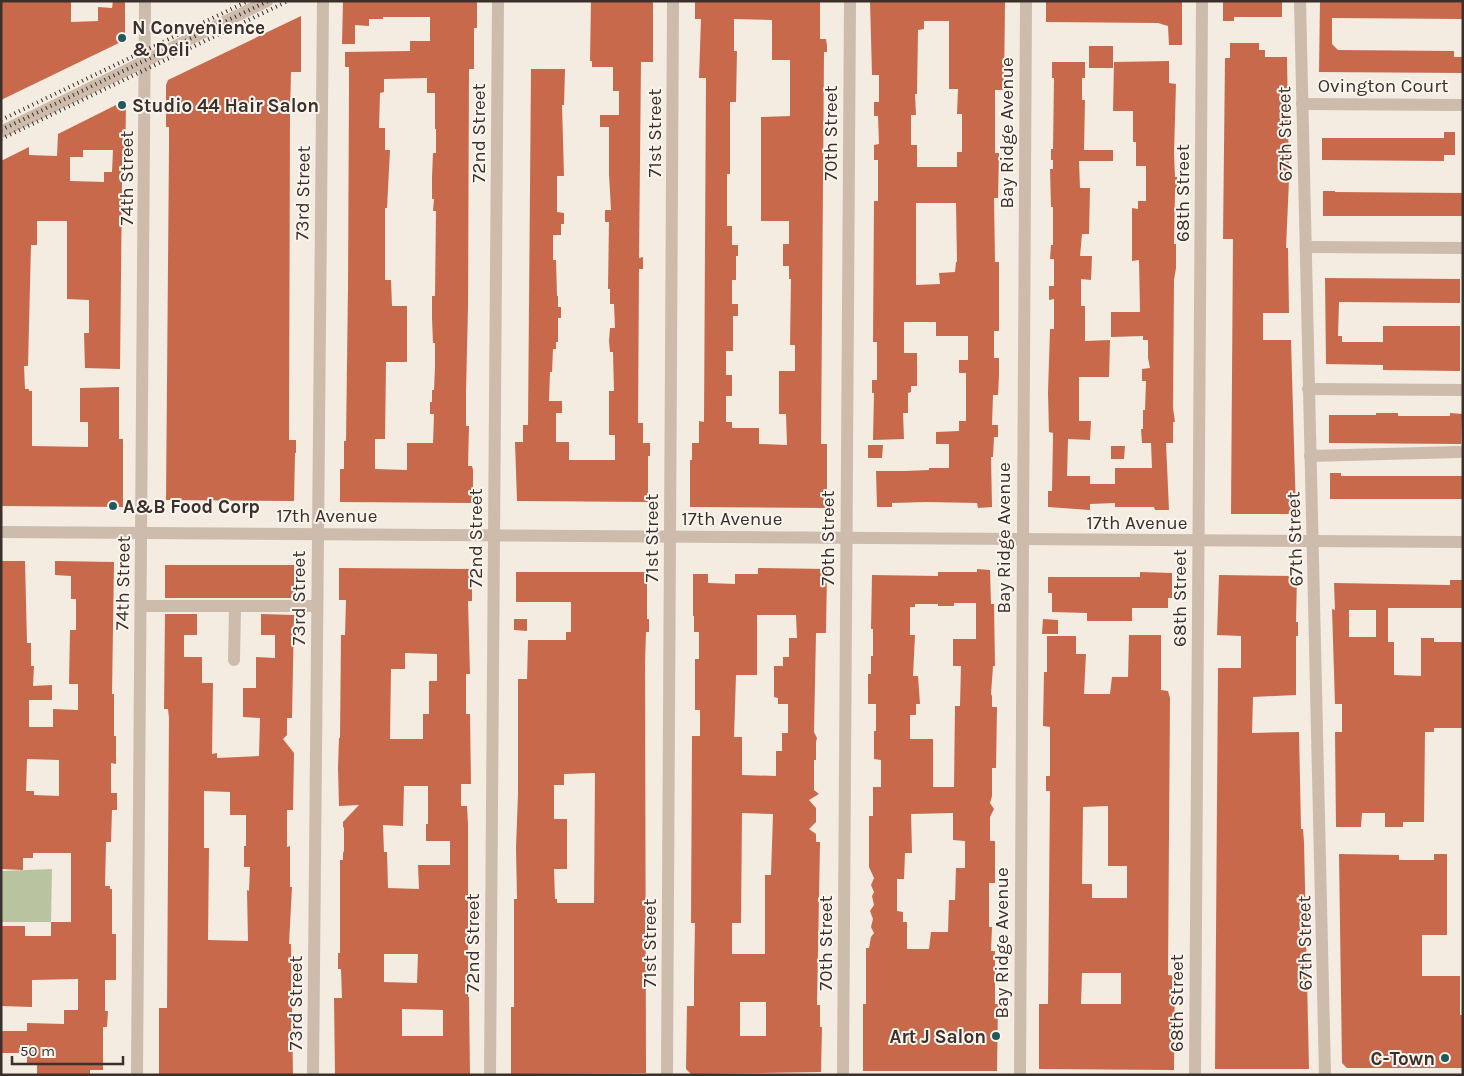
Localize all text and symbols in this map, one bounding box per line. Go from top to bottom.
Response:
place label: N Convenience & Deli [132,17,265,61]
marker: N Convenience & Deli [116,32,128,44]
street label: Bay Ridge Avenue [996,57,1018,209]
street label: Ovington Court [1318,75,1448,97]
street label: 72nd Street [468,83,490,183]
street label: 70th Street [820,85,842,181]
street label: 67th Street [1273,86,1297,182]
street label: 71st Street [644,89,666,178]
place label: Studio 44 Hair Salon [132,95,319,117]
marker: Studio 44 Hair Salon [116,99,128,111]
street label: 74th Street [116,131,138,225]
street label: 68th Street [1172,144,1194,242]
street label: 73rd Street [291,145,315,241]
street label: Bay Ridge Avenue [993,462,1015,614]
street label: 72nd Street [465,488,487,588]
street label: 70th Street [817,490,839,586]
street label: 67th Street [1282,491,1308,587]
street label: 71st Street [641,494,663,583]
place label: A&B Food Corp [123,496,260,518]
marker: A&B Food Corp [107,500,119,512]
street label: 17th Avenue [277,505,377,527]
street label: 17th Avenue [682,508,782,530]
street label: 17th Avenue [1087,512,1187,534]
street label: 74th Street [111,535,135,631]
street label: 68th Street [1169,549,1191,647]
street label: 73rd Street [288,551,310,645]
street label: Bay Ridge Avenue [991,867,1013,1019]
street label: 72nd Street [462,893,484,993]
street label: 70th Street [815,895,837,991]
street label: 67th Street [1293,895,1317,991]
street label: 71st Street [639,899,661,988]
street label: 68th Street [1166,954,1188,1052]
street label: 73rd Street [285,956,307,1050]
place label: Art J Salon [890,1026,986,1048]
marker: Art J Salon [990,1030,1002,1042]
scale bar [12,1034,124,1066]
text: 50 m [20,1042,55,1060]
place label: C-Town [1371,1048,1435,1070]
marker: C-Town [1439,1052,1451,1064]

